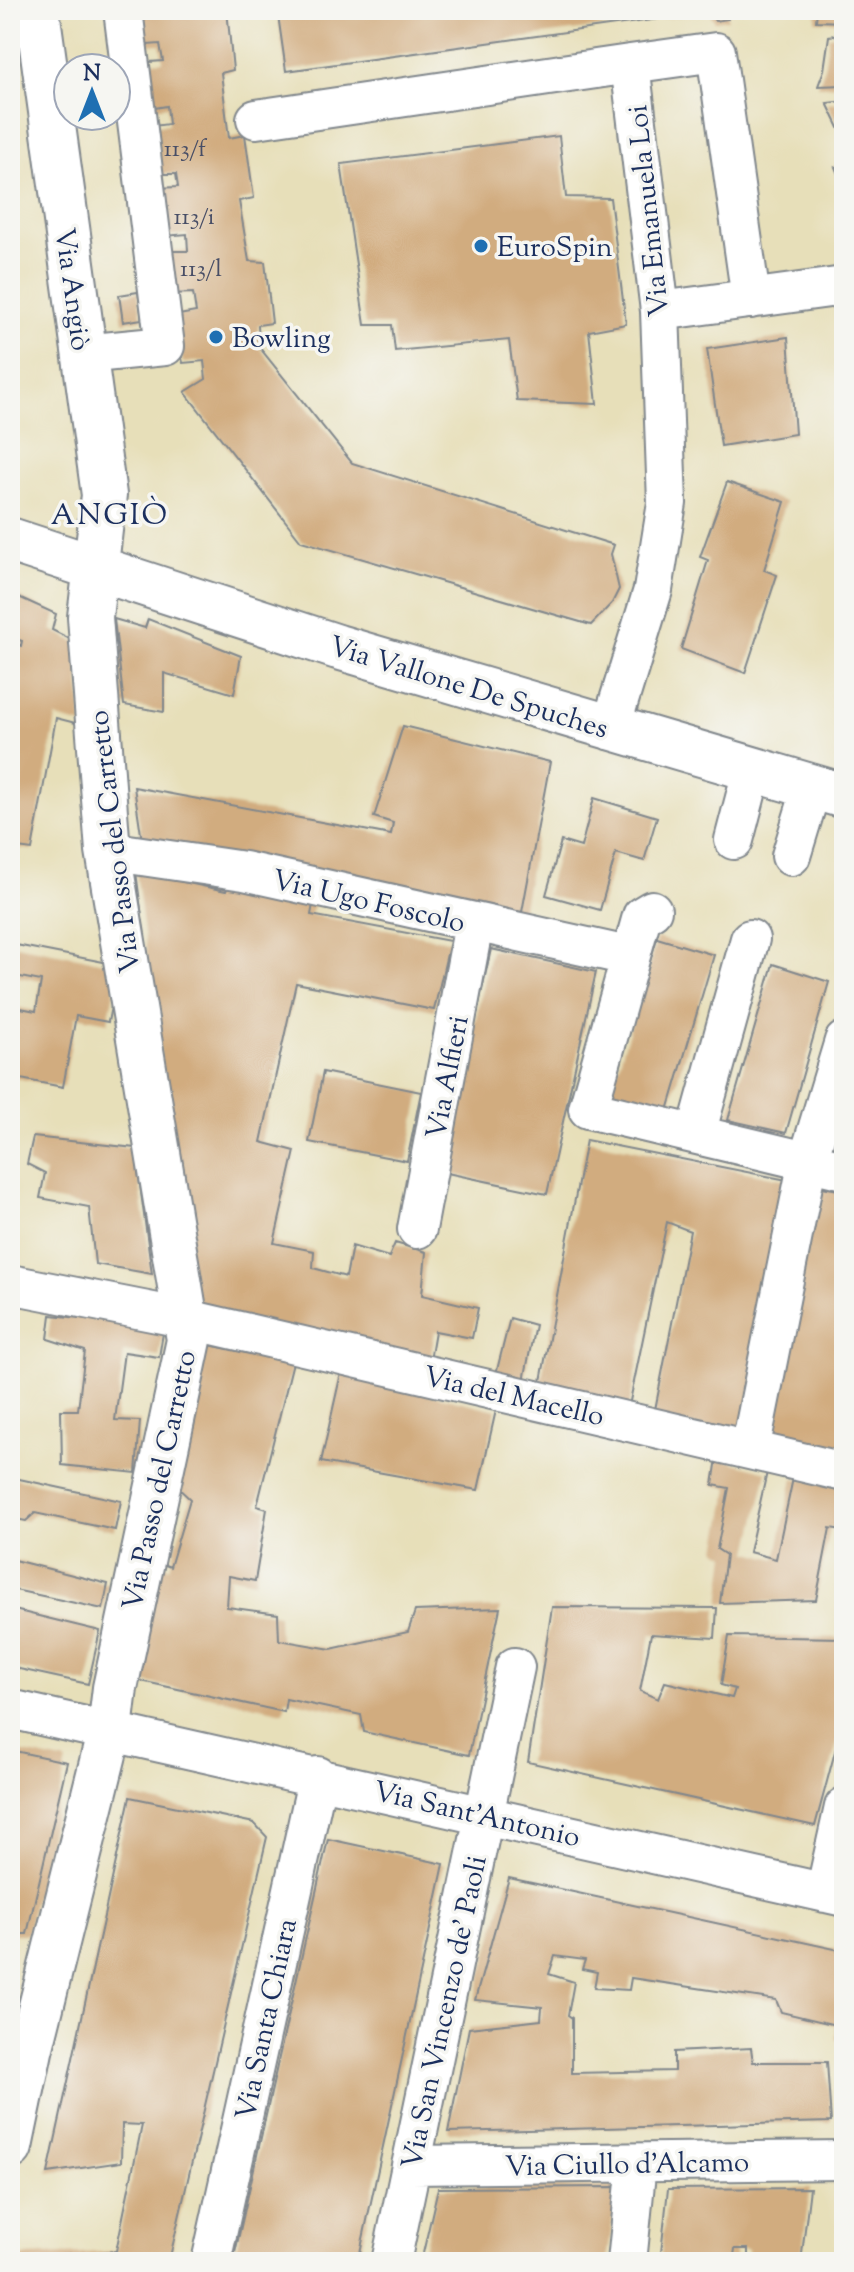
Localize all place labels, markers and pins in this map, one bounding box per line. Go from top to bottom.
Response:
place label: EuroSpin [497,229,613,269]
marker: EuroSpin [472,237,490,255]
place label: Bowling [232,320,331,360]
marker: Bowling [207,328,225,346]

